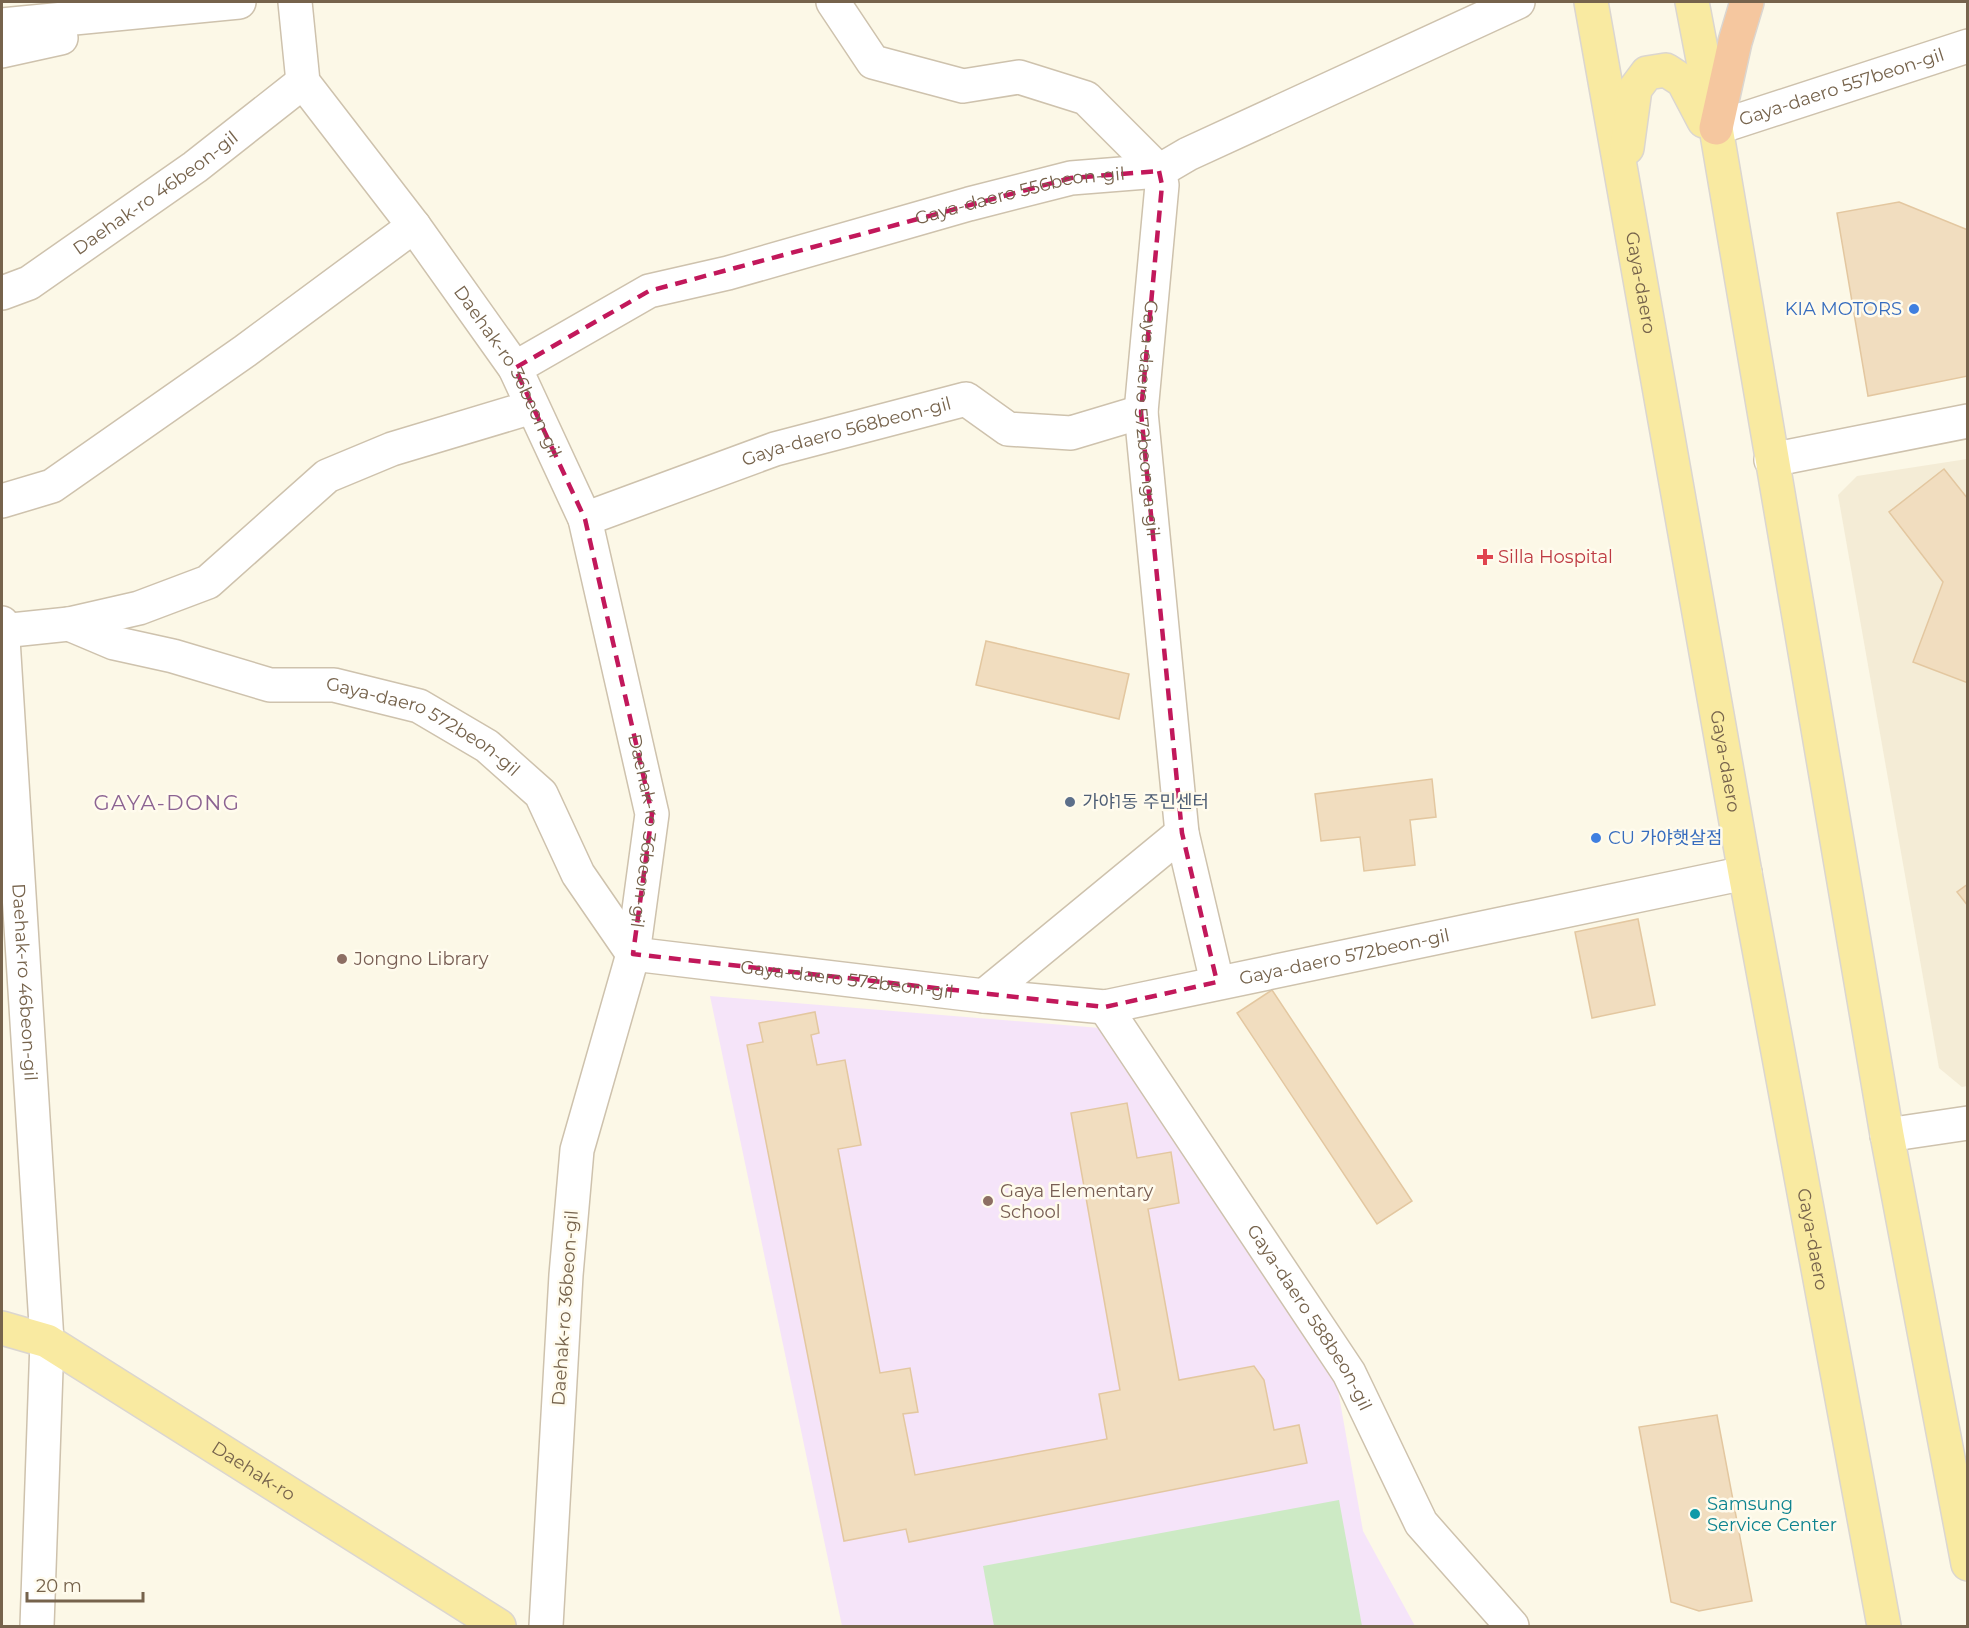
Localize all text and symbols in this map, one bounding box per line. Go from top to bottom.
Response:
street label: Gaya-daero 557beon-gil [1736,44,1947,131]
street label: Daehak-ro 46beon-gil [69,126,242,260]
street label: Gaya-daero 556beon-gil [912,163,1126,230]
street label: Gaya-daero [1621,230,1660,335]
street label: Daehak-ro 36beon-gil [449,281,566,461]
place label: KIA MOTORS [1785,298,1902,320]
street label: Gaya-daero 572beonga-gil [1130,299,1164,537]
marker: KIA MOTORS [1907,302,1921,316]
street label: Gaya-daero 568beon-gil [739,392,954,471]
place label: Silla Hospital [1498,546,1613,568]
marker: Silla Hospital [1476,548,1494,566]
street label: Gaya-daero 572beon-gil [326,674,524,781]
street label: Gaya-daero [1705,708,1745,814]
street label: Daehak-ro 36beon-gil [623,732,663,929]
district label: GAYA-DONG [93,790,241,815]
place label: 가야1동 주민센터 [1082,791,1209,813]
marker: 가야1동 주민센터 [1063,795,1077,809]
place label: CU 가야햇살점 [1608,827,1723,849]
marker: CU 가야햇살점 [1589,831,1603,845]
street label: Daehak-ro 46beon-gil [7,883,42,1082]
street label: Gaya-daero 572beon-gil [1237,924,1452,990]
place label: Jongno Library [353,948,489,970]
marker: Jongno Library [335,952,349,966]
street label: Gaya-daero 572beon-gil [739,956,955,1003]
place label: Gaya Elementary School [1000,1180,1153,1223]
street label: Gaya-daero [1792,1187,1833,1292]
marker: Gaya Elementary School [981,1194,995,1208]
street label: Daehak-ro 36beon-gil [547,1209,583,1407]
street label: Gaya-daero 588beon-gil [1242,1220,1376,1414]
street label: Daehak-ro [208,1437,299,1506]
place label: Samsung Service Center [1707,1493,1837,1536]
marker: Samsung Service Center [1688,1507,1702,1521]
scale bar [27,1565,142,1603]
text: 20 m [36,1575,82,1597]

